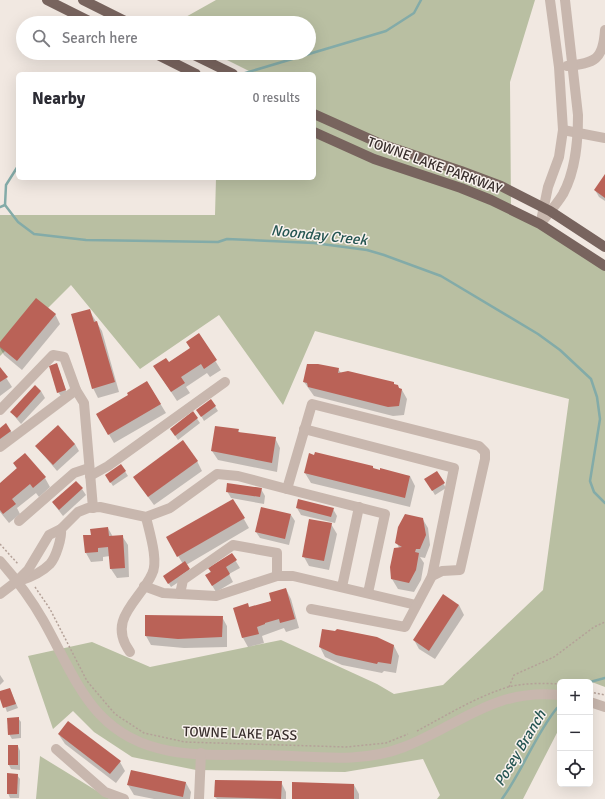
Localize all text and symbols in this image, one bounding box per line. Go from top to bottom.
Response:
search box [16,16,316,60]
icon: search [30,27,52,49]
text: Search here [62,29,138,47]
text: Nearby [32,88,85,109]
text: 0 results [252,90,300,106]
street label: TOWNE LAKE PARKWAY [365,133,504,198]
water label: Noonday Creek [270,221,369,249]
map controls [557,679,593,787]
button: + [557,679,593,715]
water label: Posey Branch [490,706,550,789]
button: − [557,715,593,751]
street label: TOWNE LAKE PASS [183,723,298,744]
button: locate [557,751,593,787]

